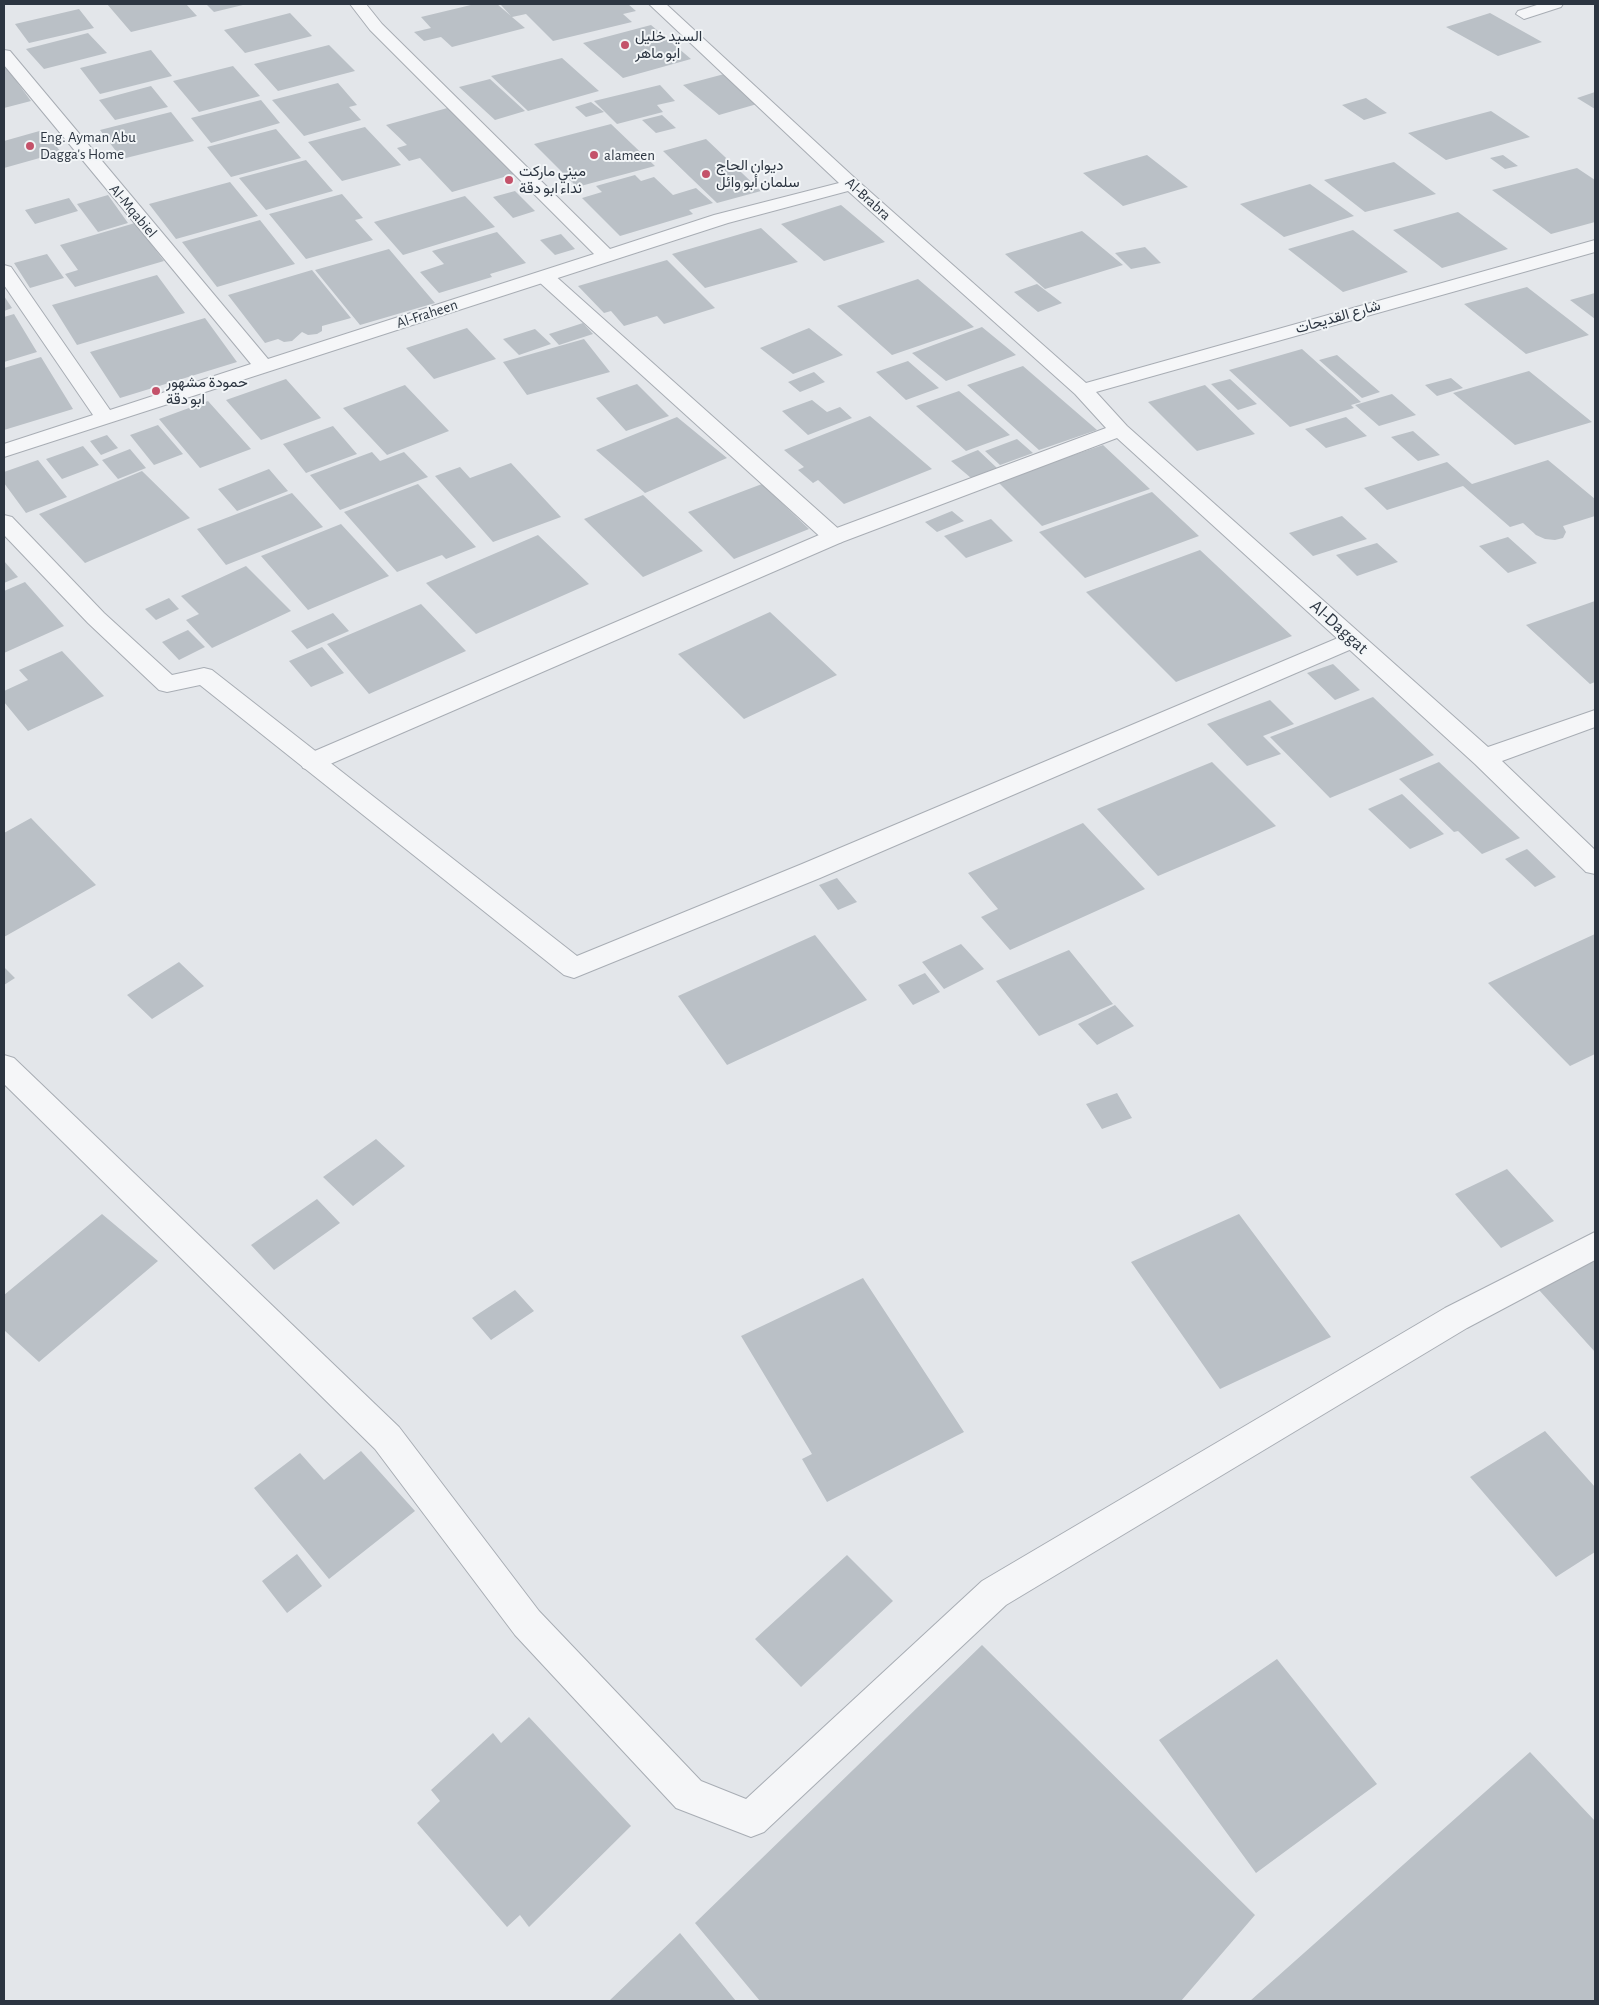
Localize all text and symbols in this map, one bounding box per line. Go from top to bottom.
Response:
place label: السيد خليل ابو ماهر [635,27,702,62]
marker: السيد خليل ابو ماهر [619,39,631,51]
place label: Eng. Ayman Abu Dagga's Home [40,128,136,163]
marker: Eng. Ayman Abu Dagga's Home [24,140,36,152]
place label: alameen [604,146,655,164]
marker: alameen [588,149,600,161]
place label: ديوان الحاج سلمان أبو وائل [716,156,800,191]
place label: ميني ماركت نداء ابو دقة [519,162,586,197]
marker: ديوان الحاج سلمان أبو وائل [700,168,712,180]
marker: ميني ماركت نداء ابو دقة [503,174,515,186]
street label: Al-Brabra [841,174,895,224]
street label: Al-Mqabiel [105,180,161,242]
street label: Al-Fraheen [394,296,460,332]
street label: شارع القديحات [1293,296,1383,338]
place label: حمودة مشهور ابو دقة [166,373,248,408]
marker: حمودة مشهور ابو دقة [150,385,162,397]
street label: Al-Daggat [1305,595,1373,659]

